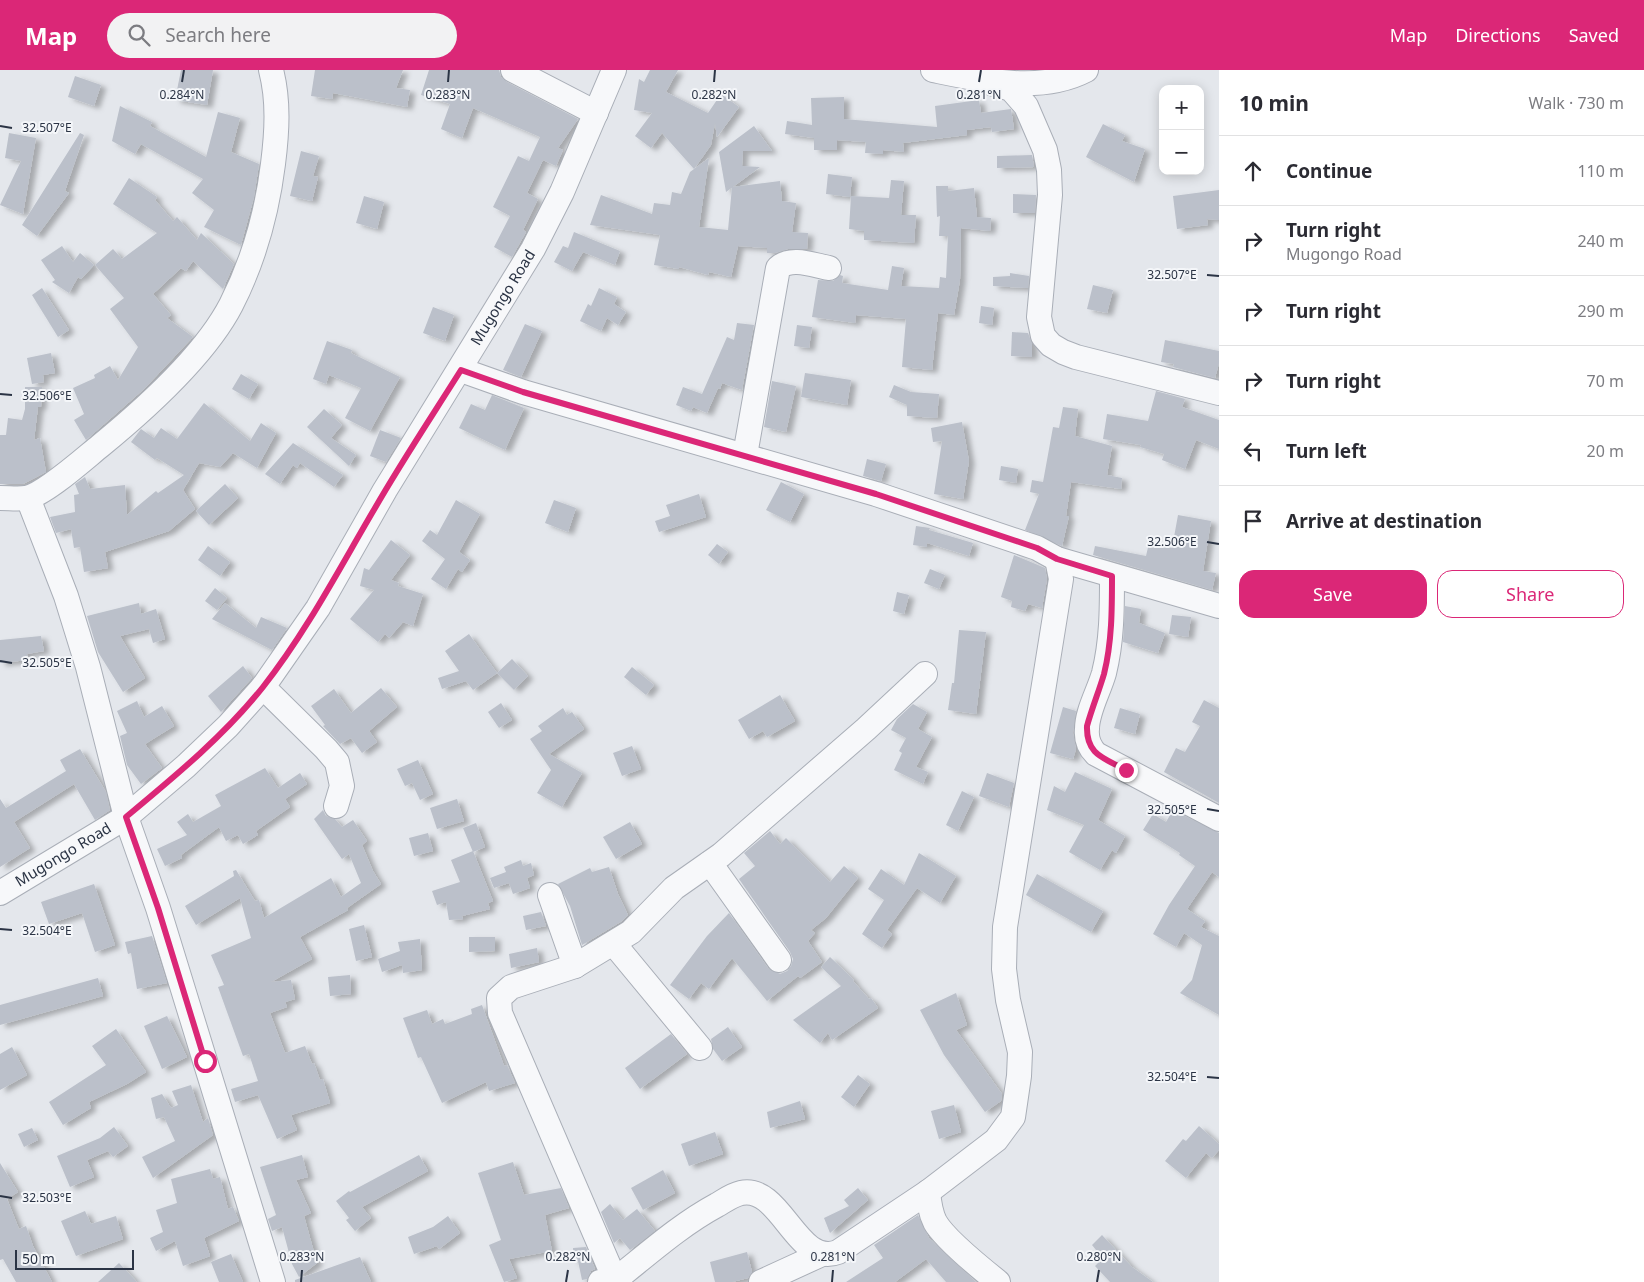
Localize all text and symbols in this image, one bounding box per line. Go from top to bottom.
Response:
search box [107,13,457,58]
text: Map [25,19,77,52]
icon: search [125,21,153,49]
text: Search here [165,22,271,48]
text: Map [1390,23,1427,47]
text: Directions [1455,23,1541,47]
text: Saved [1569,23,1619,47]
map controls [1159,85,1204,175]
button: + [1159,85,1204,130]
text: 0.284°N [160,86,204,103]
text: 0.283°N [426,86,470,103]
text: 0.282°N [692,86,736,103]
text: 0.281°N [957,86,1001,103]
text: 10 min [1239,89,1309,117]
text: Walk · 730 m [1529,92,1624,114]
text: 32.507°E [22,119,72,136]
button: − [1159,130,1204,175]
icon: ahead [1239,157,1267,185]
text: Continue [1286,158,1372,184]
text: 110 m [1577,160,1624,182]
text: Turn right [1286,217,1381,243]
icon: right [1239,227,1267,255]
text: 240 m [1577,230,1624,252]
text: Mugongo Road [1286,243,1402,265]
street label: Mugongo Road [465,246,539,349]
text: 32.507°E [1147,266,1197,283]
icon: right [1239,297,1267,325]
text: Turn right [1286,298,1381,324]
text: 290 m [1577,300,1624,322]
icon: right [1239,367,1267,395]
text: Turn right [1286,368,1381,394]
text: 70 m [1587,370,1624,392]
text: 32.506°E [22,387,72,404]
icon: left [1239,437,1267,465]
text: Turn left [1286,438,1367,464]
text: 20 m [1587,440,1624,462]
icon: arrive [1239,507,1267,535]
text: Arrive at destination [1286,508,1482,534]
text: 32.506°E [1147,533,1197,550]
button: Save [1239,570,1427,618]
button: Share [1437,570,1624,618]
text: 32.505°E [22,654,72,671]
route end [1115,759,1138,782]
text: 32.505°E [1147,801,1197,818]
street label: Mugongo Road [11,817,115,891]
text: 32.504°E [22,922,72,939]
route start [194,1050,217,1073]
text: 32.504°E [1147,1068,1197,1085]
text: 32.503°E [22,1189,72,1206]
scale bar [15,1247,134,1270]
text: 0.283°N [280,1248,324,1265]
text: 0.282°N [546,1248,590,1265]
text: 0.281°N [811,1248,855,1265]
text: 0.280°N [1077,1248,1121,1265]
text: 50 m [22,1249,55,1268]

